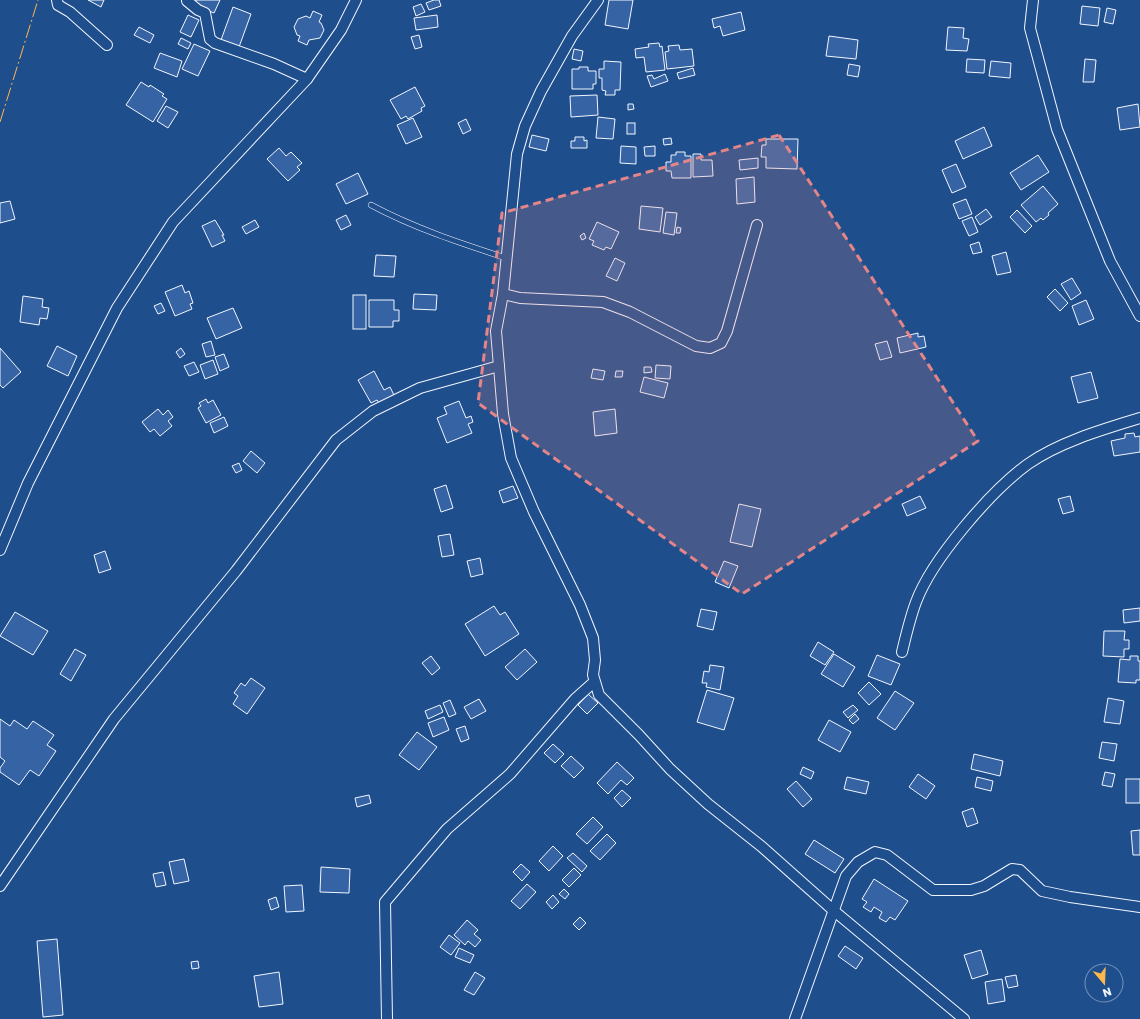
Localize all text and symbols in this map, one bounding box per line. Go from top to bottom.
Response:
north arrow [1084,963,1124,1003]
text: N [1101,984,1114,1001]

